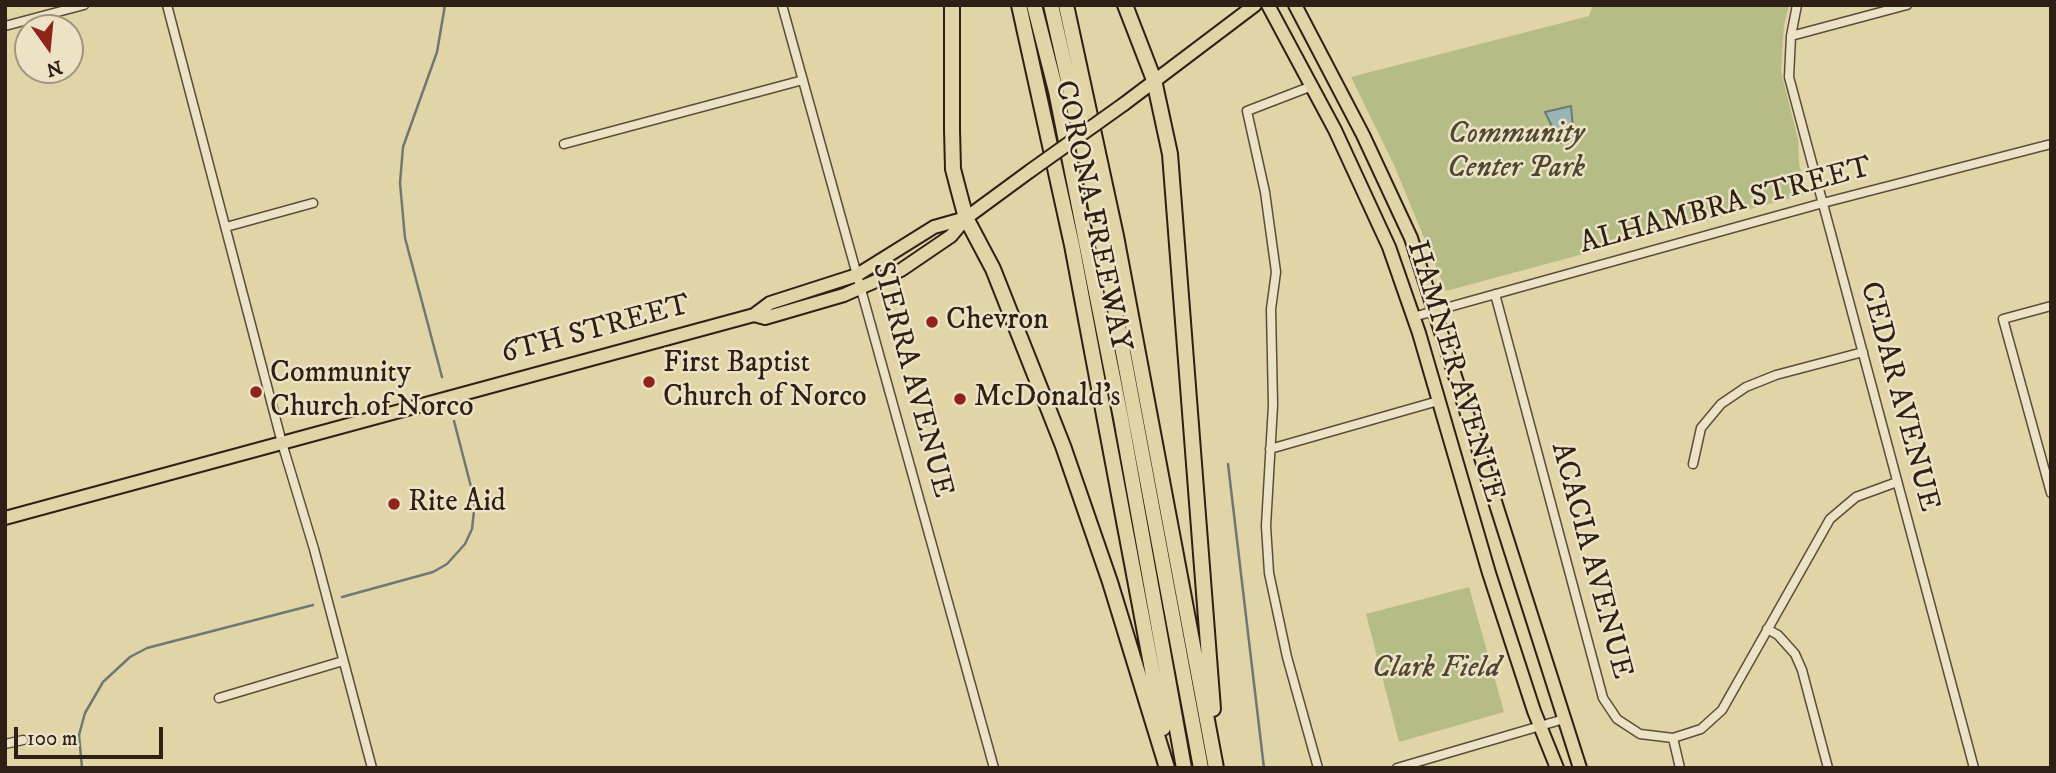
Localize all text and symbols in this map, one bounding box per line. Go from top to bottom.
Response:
north arrow [14,14,84,84]
text: N [44,55,65,81]
street label: CORONA FREEWAY [1045,77,1137,355]
park label: Community Center Park [1447,118,1585,188]
street label: ALHAMBRA STREET [1576,151,1876,263]
street label: HAMNER AVENUE [1397,237,1511,507]
street label: SIERRA AVENUE [862,258,960,502]
street label: CEDAR AVENUE [1850,278,1946,516]
street label: 6TH STREET [498,289,694,373]
place label: Chevron [946,304,1049,340]
marker: Chevron [924,314,940,330]
place label: First Baptist Church of Norco [663,347,867,418]
place label: Community Church of Norco [270,357,474,428]
marker: First Baptist Church of Norco [641,374,657,390]
place label: McDonald's [974,381,1121,417]
marker: Community Church of Norco [248,384,264,400]
marker: McDonald's [952,391,968,407]
street label: ACACIA AVENUE [1541,439,1639,683]
place label: Rite Aid [408,486,506,522]
marker: Rite Aid [386,496,402,512]
park label: Clark Field [1372,652,1500,688]
scale bar [18,714,166,758]
text: 100 m [27,726,78,752]

